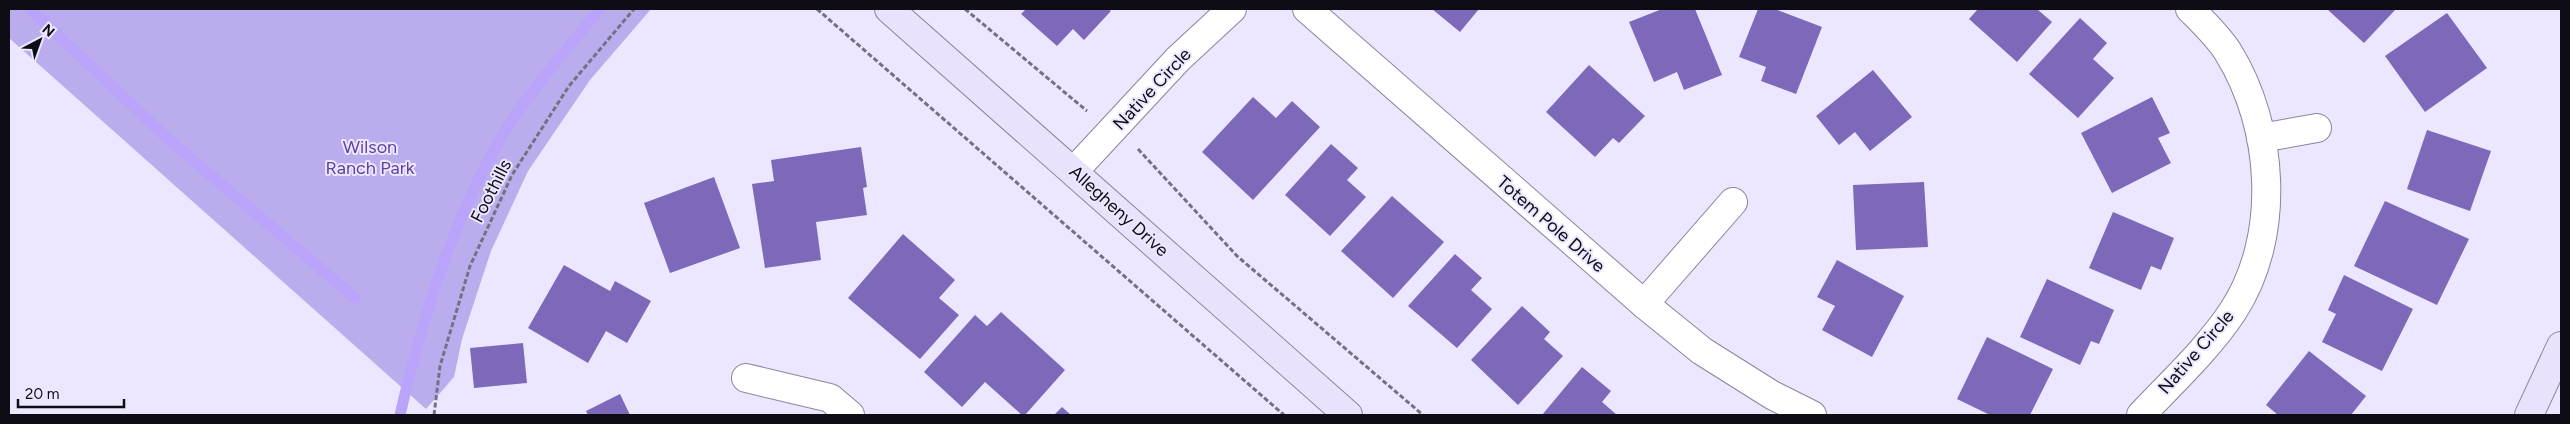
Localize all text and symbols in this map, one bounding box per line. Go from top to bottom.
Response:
north arrow [15,15,65,65]
text: N [39,21,58,41]
street label: Native Circle [1108,43,1196,135]
park label: Wilson Ranch Park [326,136,415,179]
street label: Foothills [466,156,516,226]
street label: Allegheny Drive [1065,161,1173,261]
street label: Totem Pole Drive [1492,171,1610,277]
street label: Native Circle [2153,305,2239,399]
scale bar [18,376,124,408]
text: 20 m [25,385,59,403]

